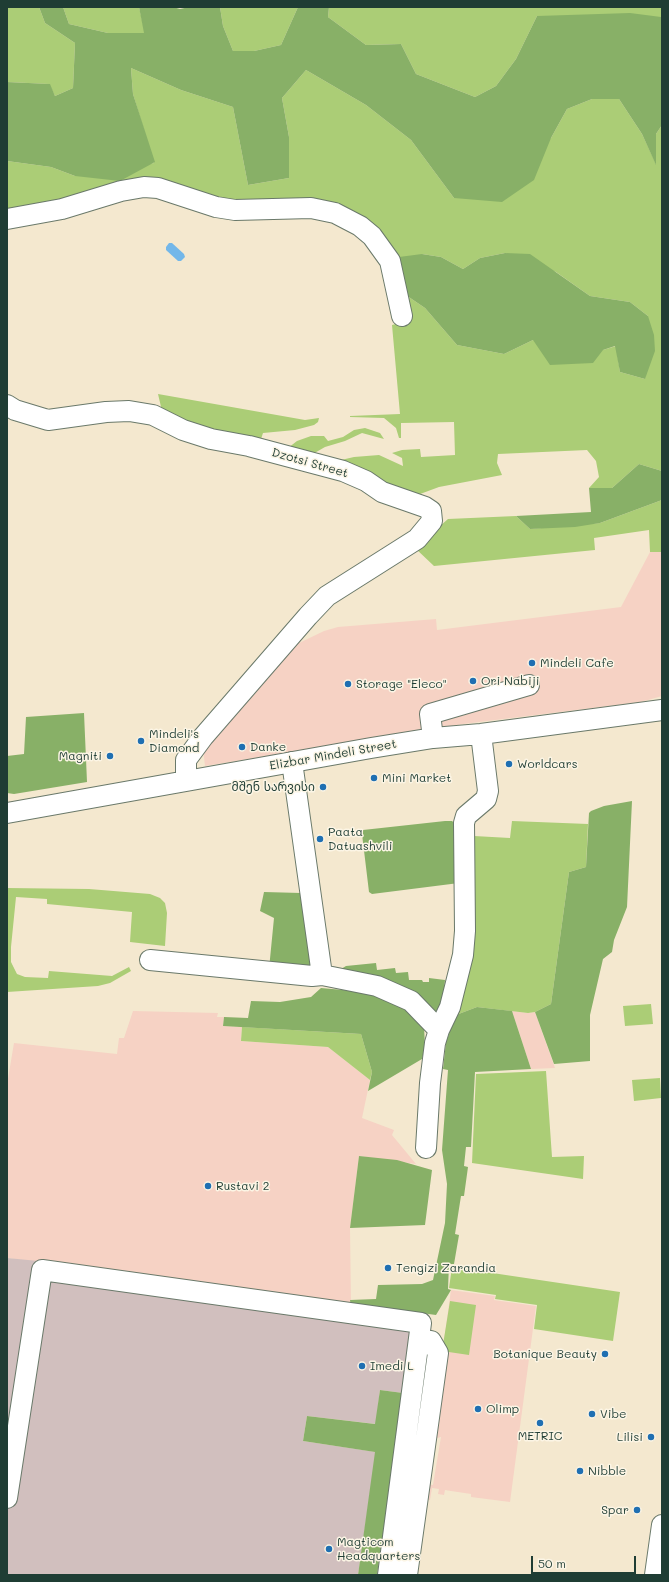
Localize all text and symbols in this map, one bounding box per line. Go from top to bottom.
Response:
street label: Dzotsi Street [270,445,350,481]
place label: Mindeli Cafe [540,656,614,670]
marker: Mindeli Cafe [527,658,537,668]
place label: Ori Nabiji [481,674,539,688]
marker: Ori Nabiji [468,676,478,686]
place label: Storage "Eleco" [356,677,447,691]
marker: Storage "Eleco" [343,679,353,689]
place label: Mindeli's Diamond [149,727,199,755]
marker: Mindeli's Diamond [136,736,146,746]
street label: Elizbar Mindeli Street [268,737,398,773]
place label: Danke [250,740,286,754]
marker: Danke [237,742,247,752]
place label: Magniti [59,749,102,763]
marker: Magniti [105,751,115,761]
place label: Worldcars [517,757,578,771]
marker: Worldcars [504,759,514,769]
place label: Mini Market [382,771,452,785]
marker: Mini Market [369,773,379,783]
place label: მშენ სარვისი [231,780,315,794]
marker: მშენ სარვისი [318,782,328,792]
place label: Paata Datuashvili [328,825,392,853]
marker: Paata Datuashvili [315,834,325,844]
place label: Rustavi 2 [216,1179,269,1193]
marker: Rustavi 2 [203,1181,213,1191]
place label: Tengizi Zarandia [396,1261,496,1275]
marker: Tengizi Zarandia [383,1263,393,1273]
place label: Botanique Beauty [493,1347,597,1361]
marker: Botanique Beauty [600,1349,610,1359]
place label: Imedi L [370,1359,414,1373]
marker: Imedi L [357,1361,367,1371]
place label: Olimp [486,1402,519,1416]
marker: Olimp [473,1404,483,1414]
place label: Vibe [600,1407,626,1421]
marker: Vibe [587,1409,597,1419]
marker: METRIC [535,1418,545,1428]
place label: METRIC [518,1429,562,1443]
place label: Lilisi [617,1430,643,1444]
marker: Lilisi [646,1432,656,1442]
place label: Nibble [588,1464,626,1478]
marker: Nibble [575,1466,585,1476]
place label: Spar [601,1503,629,1517]
marker: Spar [632,1505,642,1515]
place label: Magticom Headquarters [337,1535,420,1563]
marker: Magticom Headquarters [324,1544,334,1554]
scale bar [533,1548,638,1574]
text: 50 m [538,1555,566,1571]

